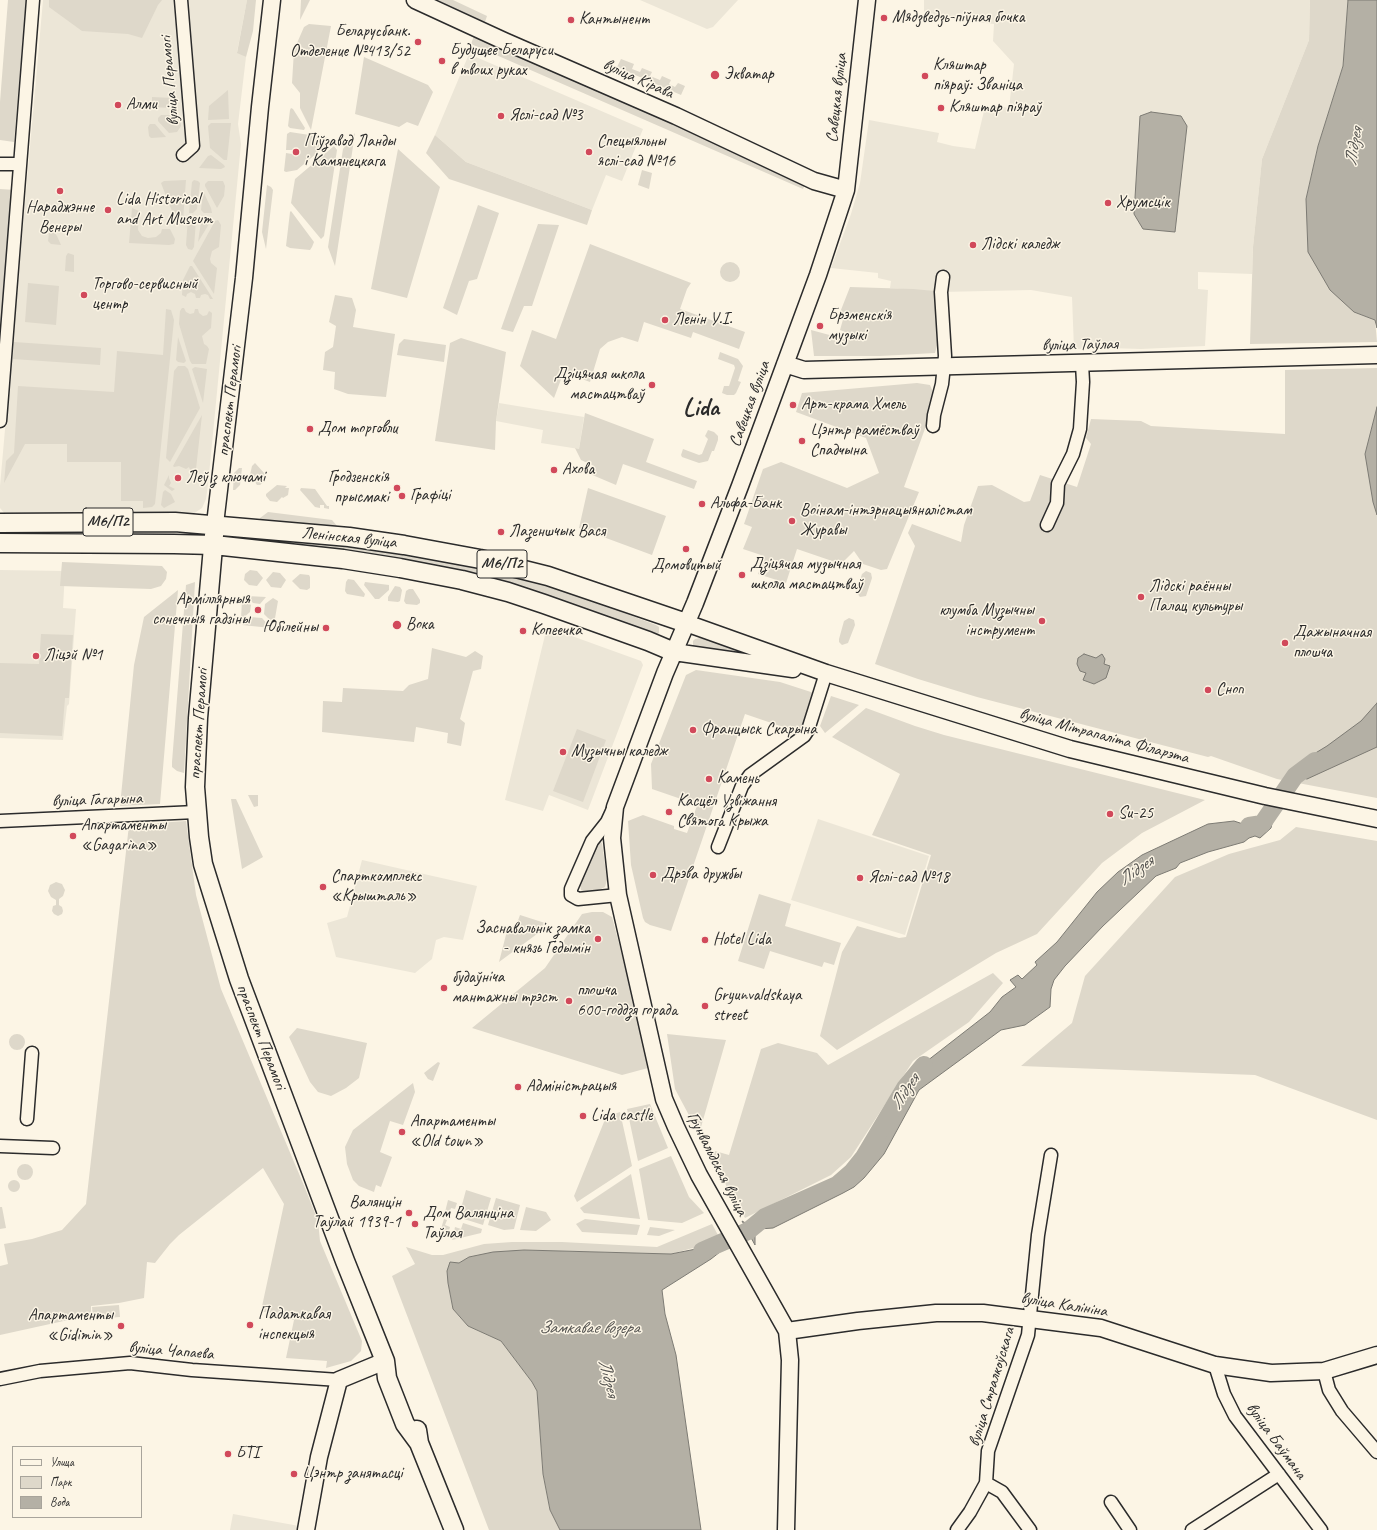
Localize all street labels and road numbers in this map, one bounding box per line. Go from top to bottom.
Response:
street label: вуліца Перамогі [156,35,184,127]
street label: Савецкая вуліца [822,52,852,144]
street label: вуліца Кірава [600,54,676,104]
street label: вуліца Таўлая [1042,334,1118,356]
street label: праспект Перамогі [213,344,247,458]
street label: Савецкая вуліца [725,358,775,450]
road number: М6/П2 [83,508,133,536]
street label: Ленінская вуліца [301,523,397,553]
road number: М6/П2 [477,550,527,578]
street label: праспект Перамогі [185,668,213,780]
street label: вуліца Мітрапаліта Філарэта [1017,704,1191,768]
street label: вуліца Гагарына [51,788,143,812]
street label: праспект Перамогі [232,981,290,1093]
street label: Грунвальдская вуліца [682,1109,752,1219]
street label: вуліца Калініна [1019,1288,1109,1322]
street label: вуліца Стралкоўскага [964,1325,1020,1449]
street label: вуліца Чапаева [128,1337,214,1365]
street label: вуліца Баўмана [1241,1399,1311,1483]

